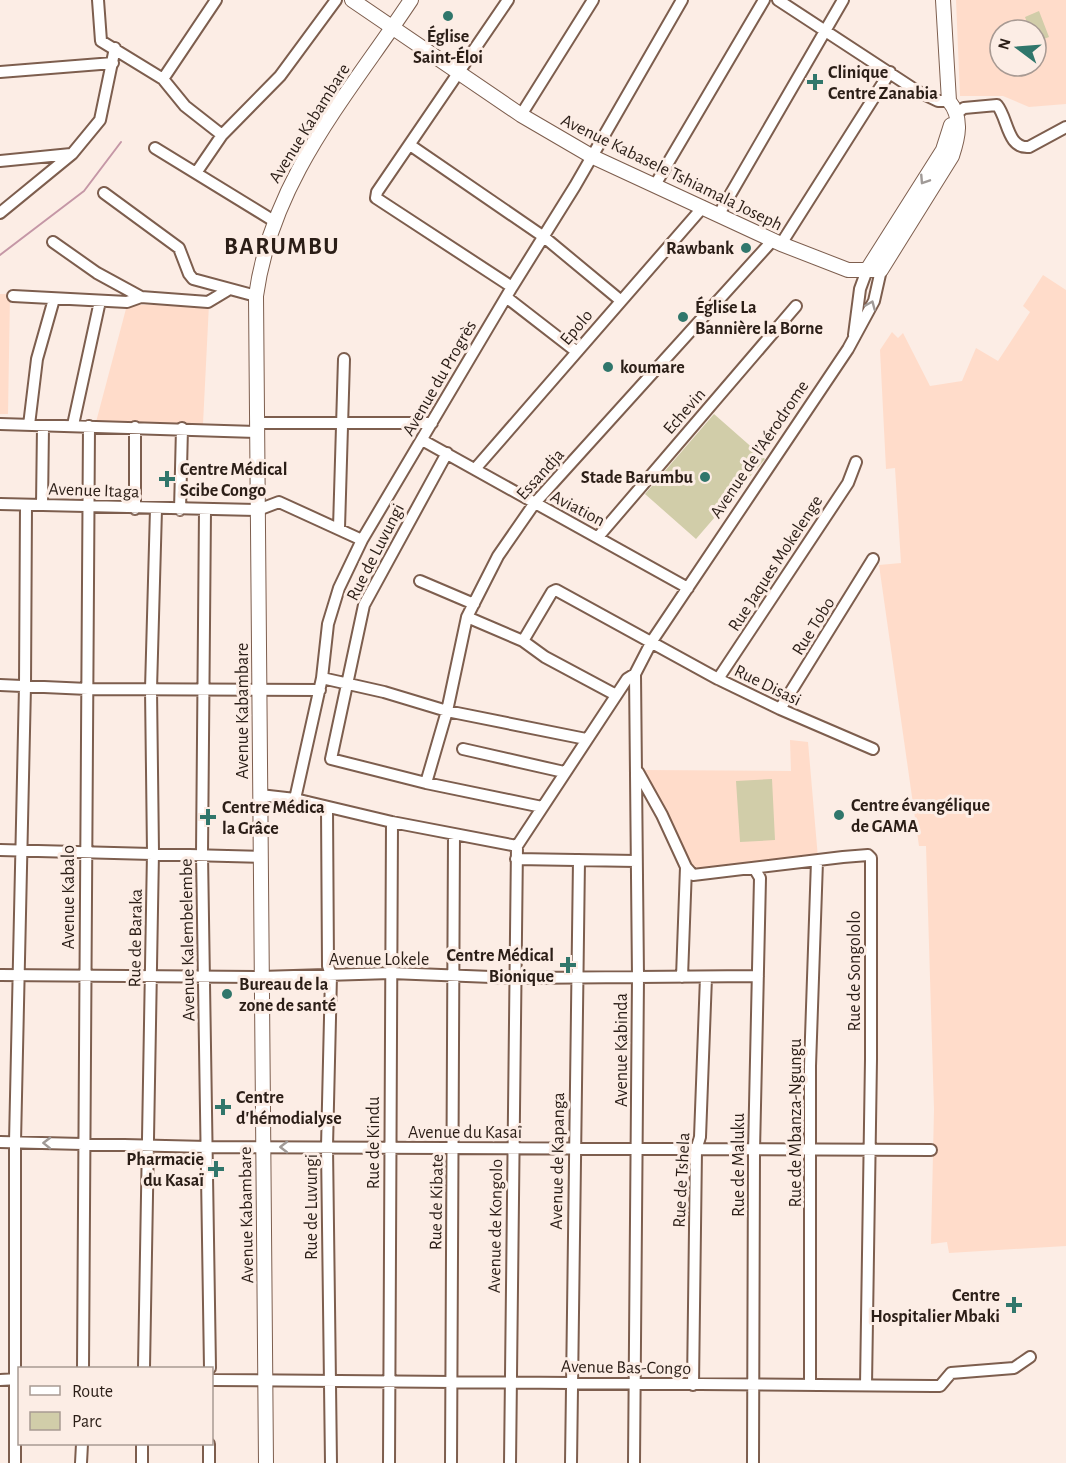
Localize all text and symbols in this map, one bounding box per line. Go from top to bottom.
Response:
marker: Église Saint-Éloi [441,9,455,23]
north arrow [988,18,1048,78]
place label: Église Saint-Éloi [413,25,483,67]
text: N [995,37,1014,52]
street label: Avenue Kabambare [266,61,354,186]
place label: Clinique Centre Zanabia [828,64,938,103]
marker: Clinique Centre Zanabia [806,73,824,91]
street label: Avenue Kabasele Tshiamala Joseph [558,111,785,234]
one-way arrow [919,174,931,184]
district label: BARUMBU [224,235,340,259]
place label: Rawbank [666,240,734,258]
marker: Rawbank [739,241,753,255]
place label: Église La Bannière la Borne [695,296,823,338]
one-way arrow [864,301,876,312]
street label: Epolo [557,306,597,349]
marker: Église La Bannière la Borne [676,310,690,324]
street label: Avenue du Progrès [400,318,480,439]
place label: koumare [620,359,685,377]
marker: koumare [601,360,615,374]
street label: Avenue de l’Aérodrome [707,377,813,522]
street label: Echevin [660,385,709,438]
street label: Essandja [513,446,568,504]
place label: Centre Médical Scibe Congo [180,461,287,500]
place label: Stade Barumbu [581,469,694,487]
marker: Centre Médical Scibe Congo [158,470,176,488]
marker: Stade Barumbu [698,470,712,484]
street label: Avenue Itaga [48,480,140,502]
street label: Aviation [547,488,608,530]
street label: Rue Jaques Mokelenge [725,492,826,635]
street label: Rue de Luvungi [344,501,408,604]
street label: Rue Tobo [789,594,839,659]
street label: Avenue Kabambare [234,643,252,779]
street label: Rue Disasi [731,662,804,710]
place label: Centre évangélique de GAMA [851,797,990,836]
place label: Centre Médica la Grâce [222,799,325,838]
marker: Centre Médica la Grâce [199,808,217,826]
marker: Centre évangélique de GAMA [832,808,846,822]
street label: Avenue Kabalo [60,845,78,949]
street label: Avenue Kalembelembe [178,858,198,1022]
street label: Rue de Baraka [126,889,146,987]
street label: Rue de Songololo [846,910,864,1031]
place label: Centre Médical Bionique [447,947,554,986]
street label: Avenue Lokele [329,951,429,969]
marker: Centre Médical Bionique [559,956,577,974]
place label: Bureau de la zone de santé [239,976,336,1015]
marker: Bureau de la zone de santé [220,987,234,1001]
street label: Avenue Kabinda [613,993,631,1107]
street label: Rue de Mbanza-Ngungu [787,1038,805,1208]
place label: Centre d'hémodialyse [236,1089,342,1128]
street label: Avenue de Kapanga [548,1092,568,1230]
street label: Rue de Kindu [365,1097,383,1189]
marker: Centre d'hémodialyse [214,1098,232,1116]
street label: Rue de Maluku [730,1113,748,1217]
street label: Avenue du Kasaï [408,1124,522,1142]
street label: Rue de Tshela [671,1132,693,1228]
one-way arrow [42,1136,51,1149]
one-way arrow [279,1141,288,1153]
street label: Avenue Kabambare [237,1146,257,1283]
place label: Pharmacie du Kasaï [126,1151,204,1190]
street label: Rue de Luvungi [303,1154,321,1260]
street label: Rue de Kibate [427,1154,447,1250]
street label: Avenue de Kongolo [486,1159,506,1293]
marker: Pharmacie du Kasaï [209,1162,223,1176]
place label: Centre Hospitalier Mbaki [870,1287,1000,1326]
marker: Centre Hospitalier Mbaki [1005,1296,1023,1314]
street label: Avenue Bas-Congo [561,1358,691,1378]
legend [18,1367,213,1445]
text: Route [72,1383,113,1401]
text: Parc [72,1413,102,1431]

